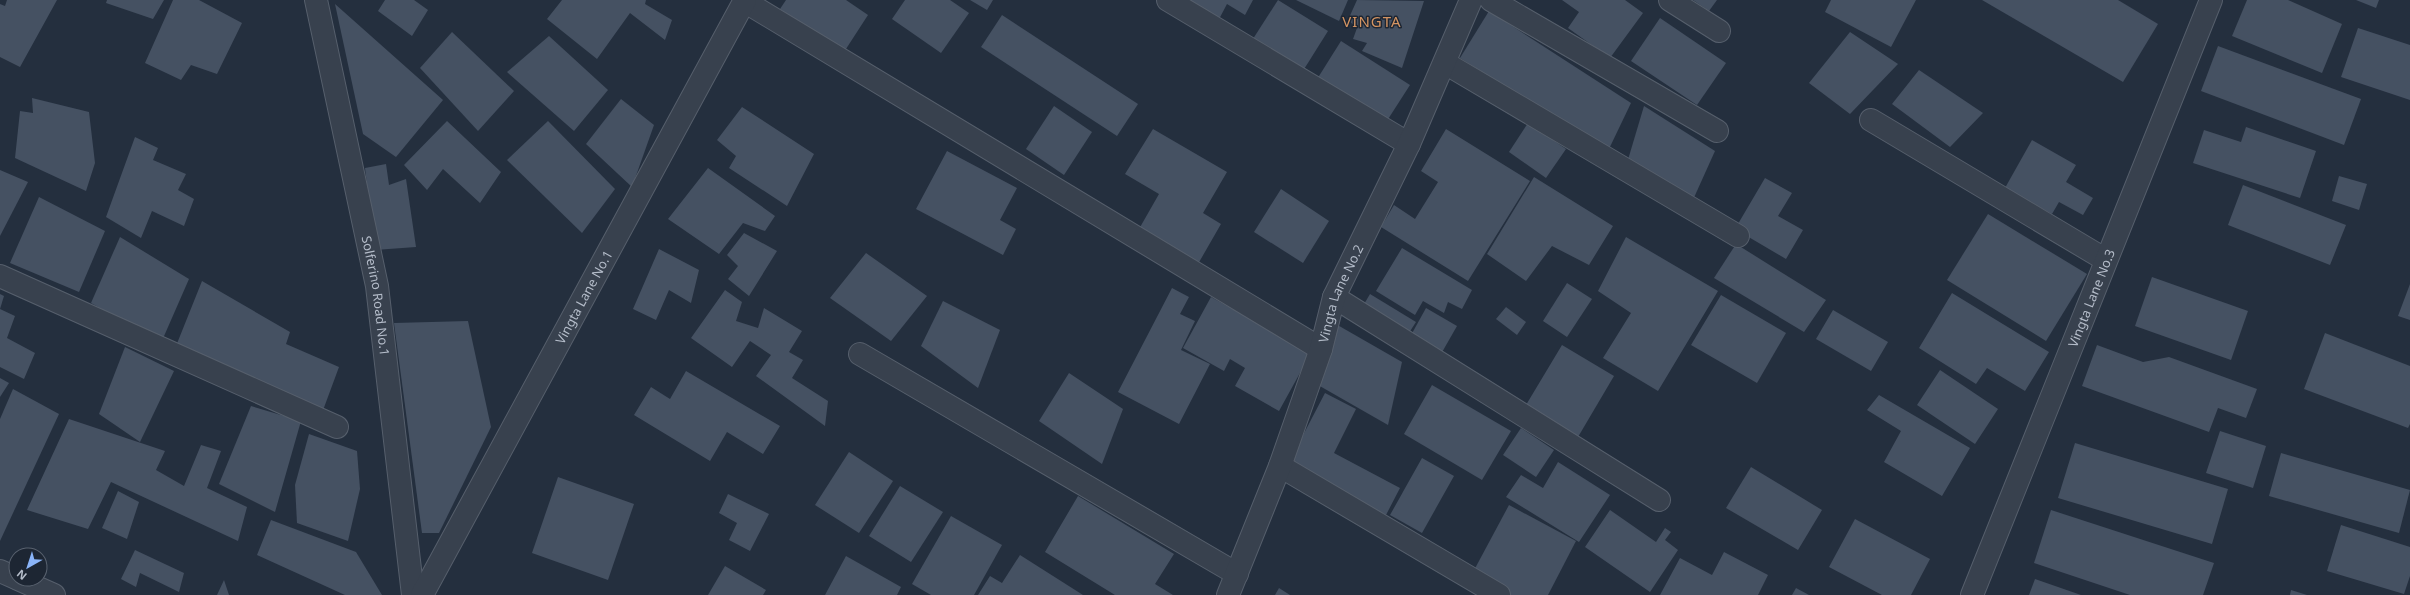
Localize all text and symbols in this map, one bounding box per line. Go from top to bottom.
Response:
district label: VINGTA [1342,11,1402,31]
street label: Solferino Road No.1 [358,234,394,357]
street label: Vingta Lane No.2 [1314,241,1367,345]
street label: Vingta Lane No.3 [2064,246,2119,350]
street label: Vingta Lane No.1 [551,247,616,347]
north arrow [8,547,48,587]
text: N [13,567,30,584]

